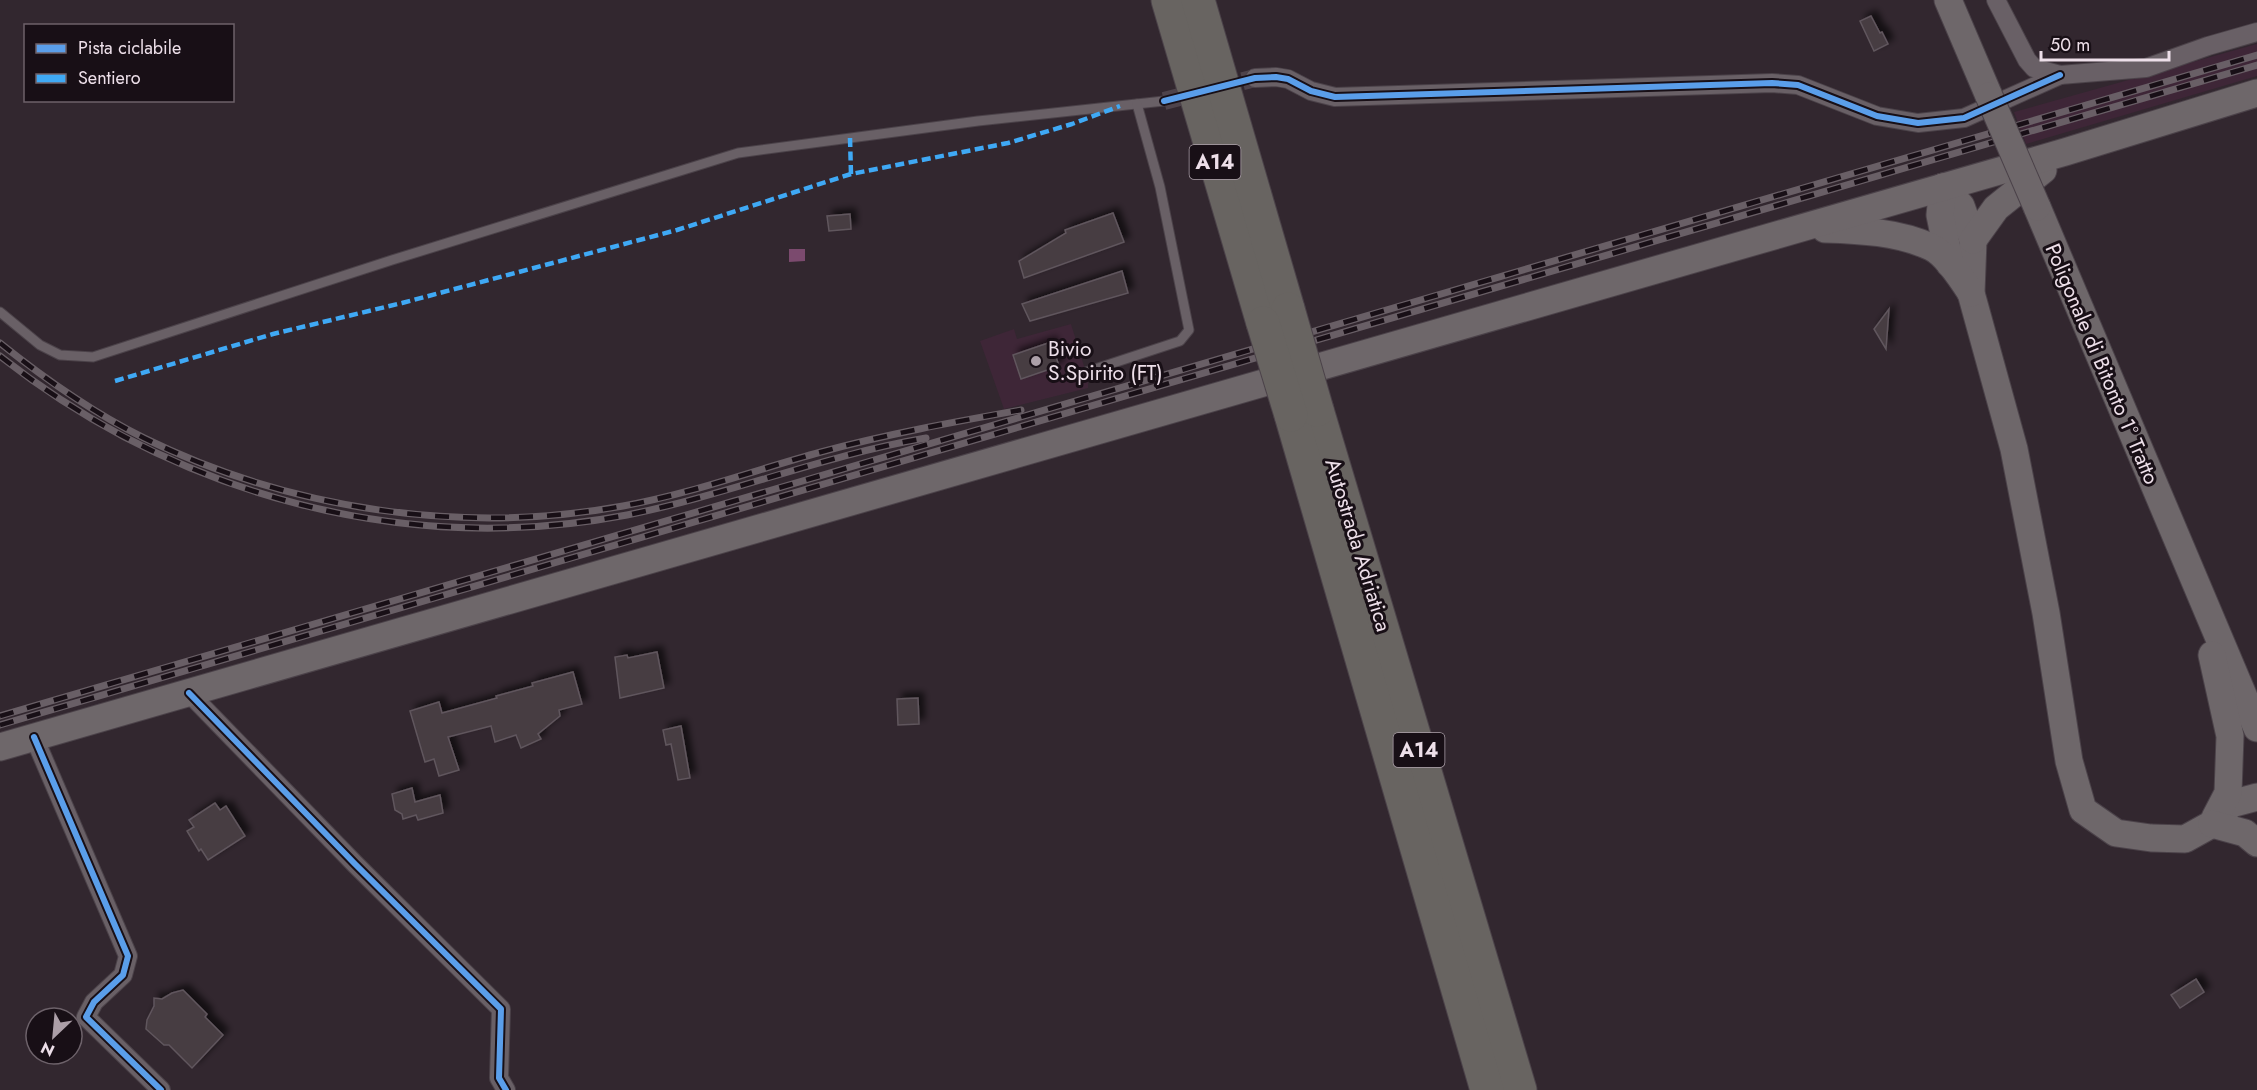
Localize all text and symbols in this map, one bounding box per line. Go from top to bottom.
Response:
legend [24,24,234,102]
scale bar [2041,24,2168,62]
text: 50 m [2050,32,2090,58]
text: Pista ciclabile [78,35,181,61]
text: Sentiero [78,65,141,91]
road number: A14 [1190,145,1240,179]
street label: Poligonale di Bitonto 1° Tratto [2038,239,2166,489]
place label: Bivio S.Spirito (FT) [1048,334,1163,388]
marker: Bivio S.Spirito (FT) [1029,354,1043,368]
street label: Autostrada Adriatica [1317,455,1399,635]
road number: A14 [1394,733,1444,767]
north arrow [24,1006,84,1066]
text: N [37,1036,58,1062]

